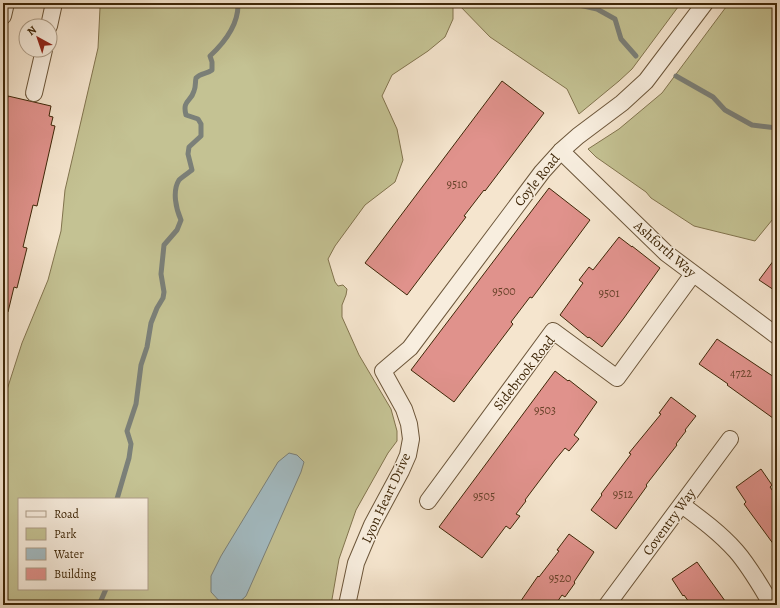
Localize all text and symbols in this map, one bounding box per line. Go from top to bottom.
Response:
north arrow [18,18,58,58]
text: N [24,22,40,39]
street label: Coyle Road [510,149,565,210]
house number: 9510 [446,176,468,192]
street label: Ashforth Way [629,216,701,282]
house number: 9500 [492,283,516,299]
house number: 9501 [598,285,620,301]
street label: Sidebrook Road [489,331,560,414]
house number: 4722 [730,365,752,381]
house number: 9503 [534,402,556,418]
street label: Lyon Heart Drive [357,450,415,546]
street label: Coventry Way [638,484,700,559]
house number: 9512 [613,486,634,502]
house number: 9505 [473,488,495,504]
legend [18,498,148,590]
text: Road [54,506,80,522]
text: Park [54,526,77,542]
text: Water [53,546,84,562]
text: Building [54,566,96,582]
house number: 9520 [549,570,571,586]

